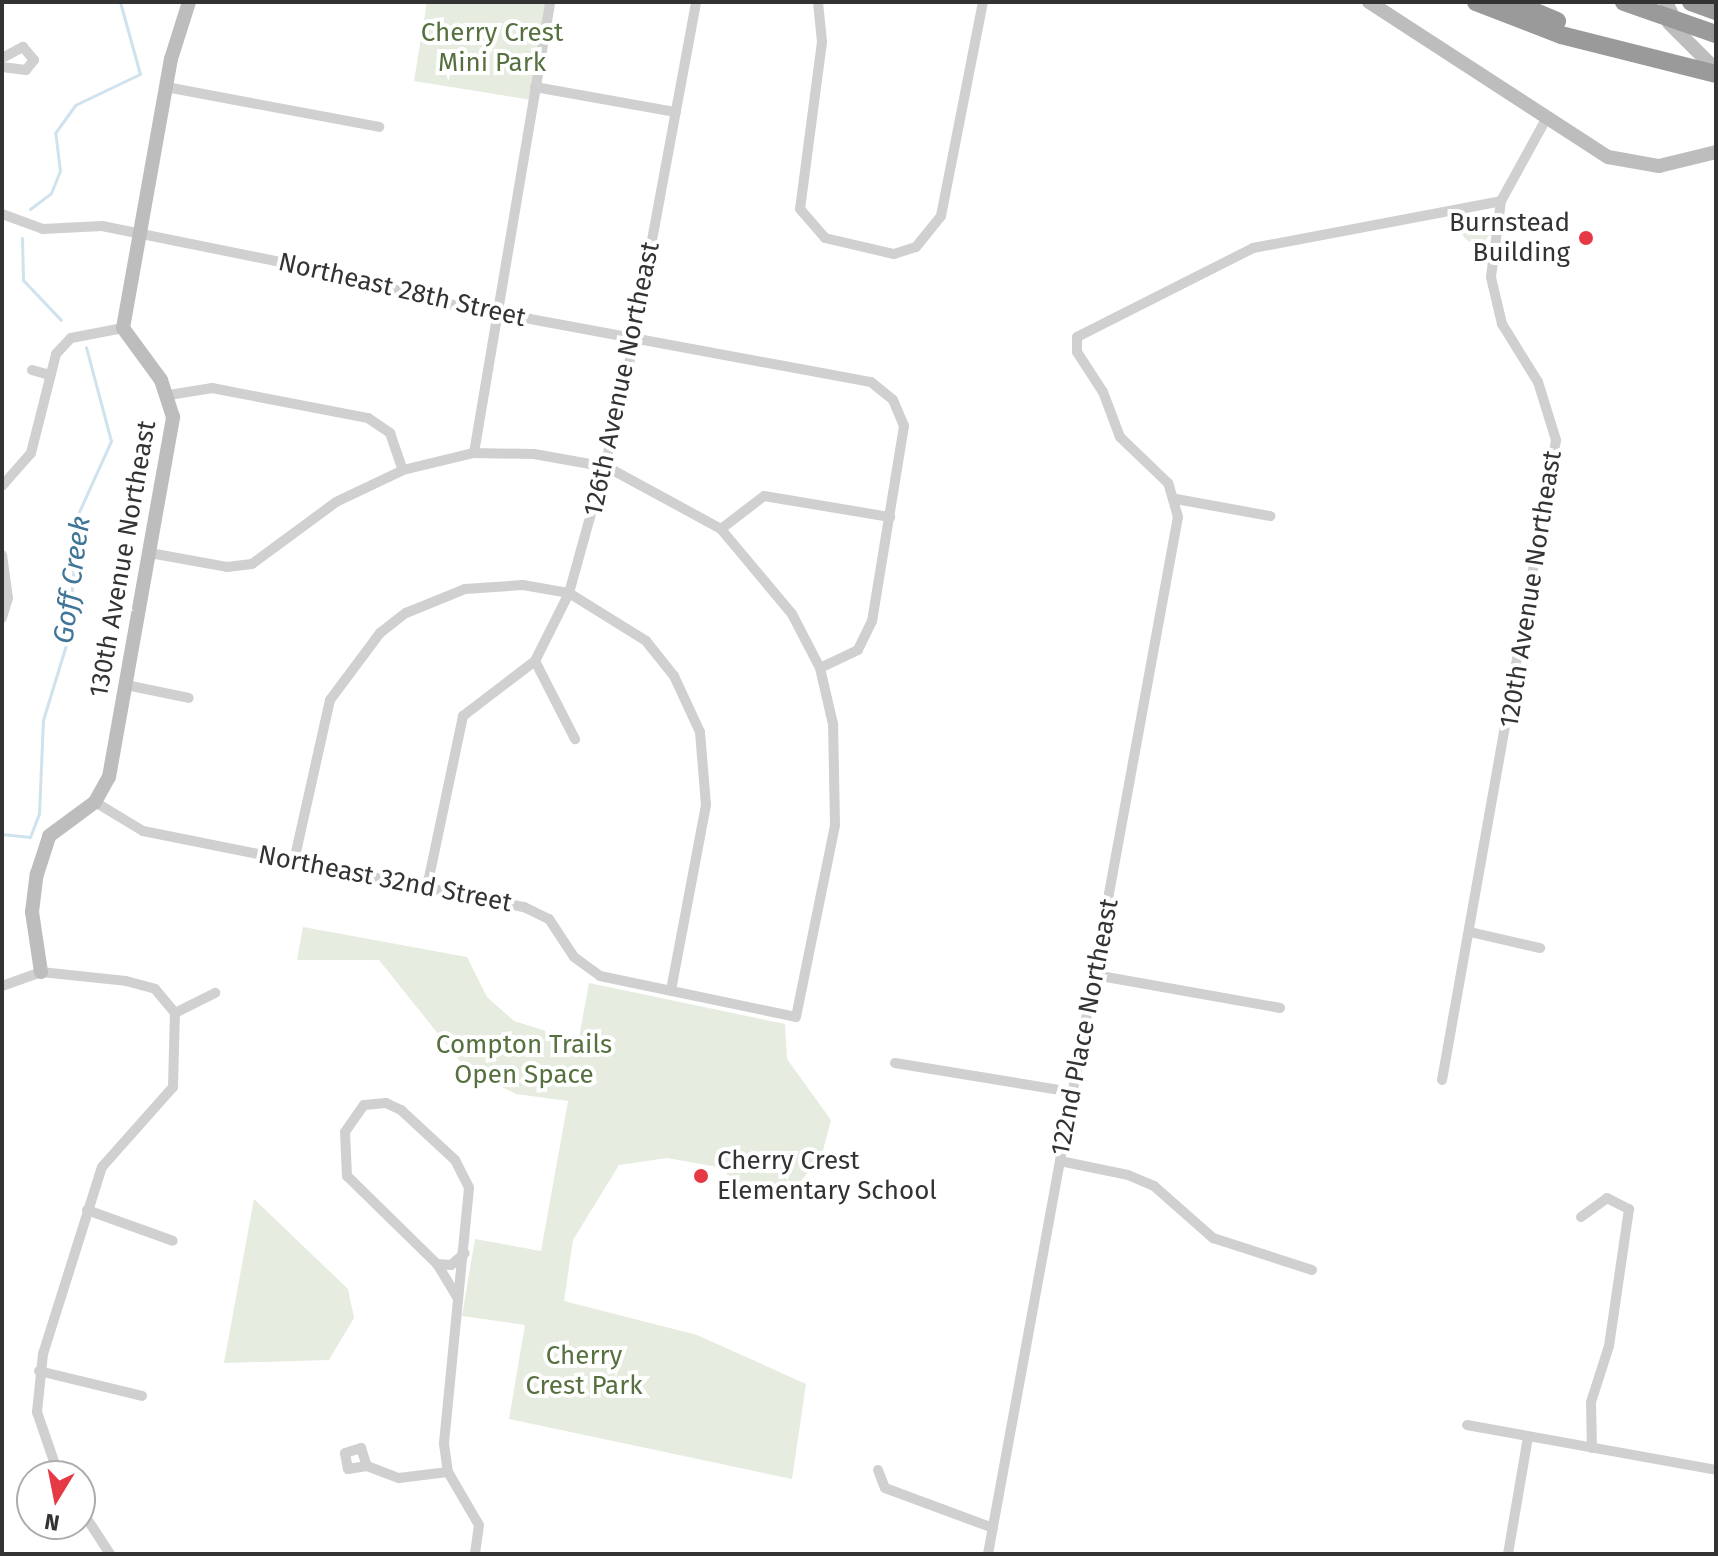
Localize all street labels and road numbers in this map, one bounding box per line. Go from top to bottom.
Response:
street label: 126th Avenue Northeast [578,239,666,519]
street label: Northeast 28th Street [275,246,529,334]
street label: 130th Avenue Northeast [83,418,163,700]
street label: 120th Avenue Northeast [1494,448,1568,730]
street label: Northeast 32nd Street [256,839,514,919]
street label: 122nd Place Northeast [1045,896,1125,1158]

